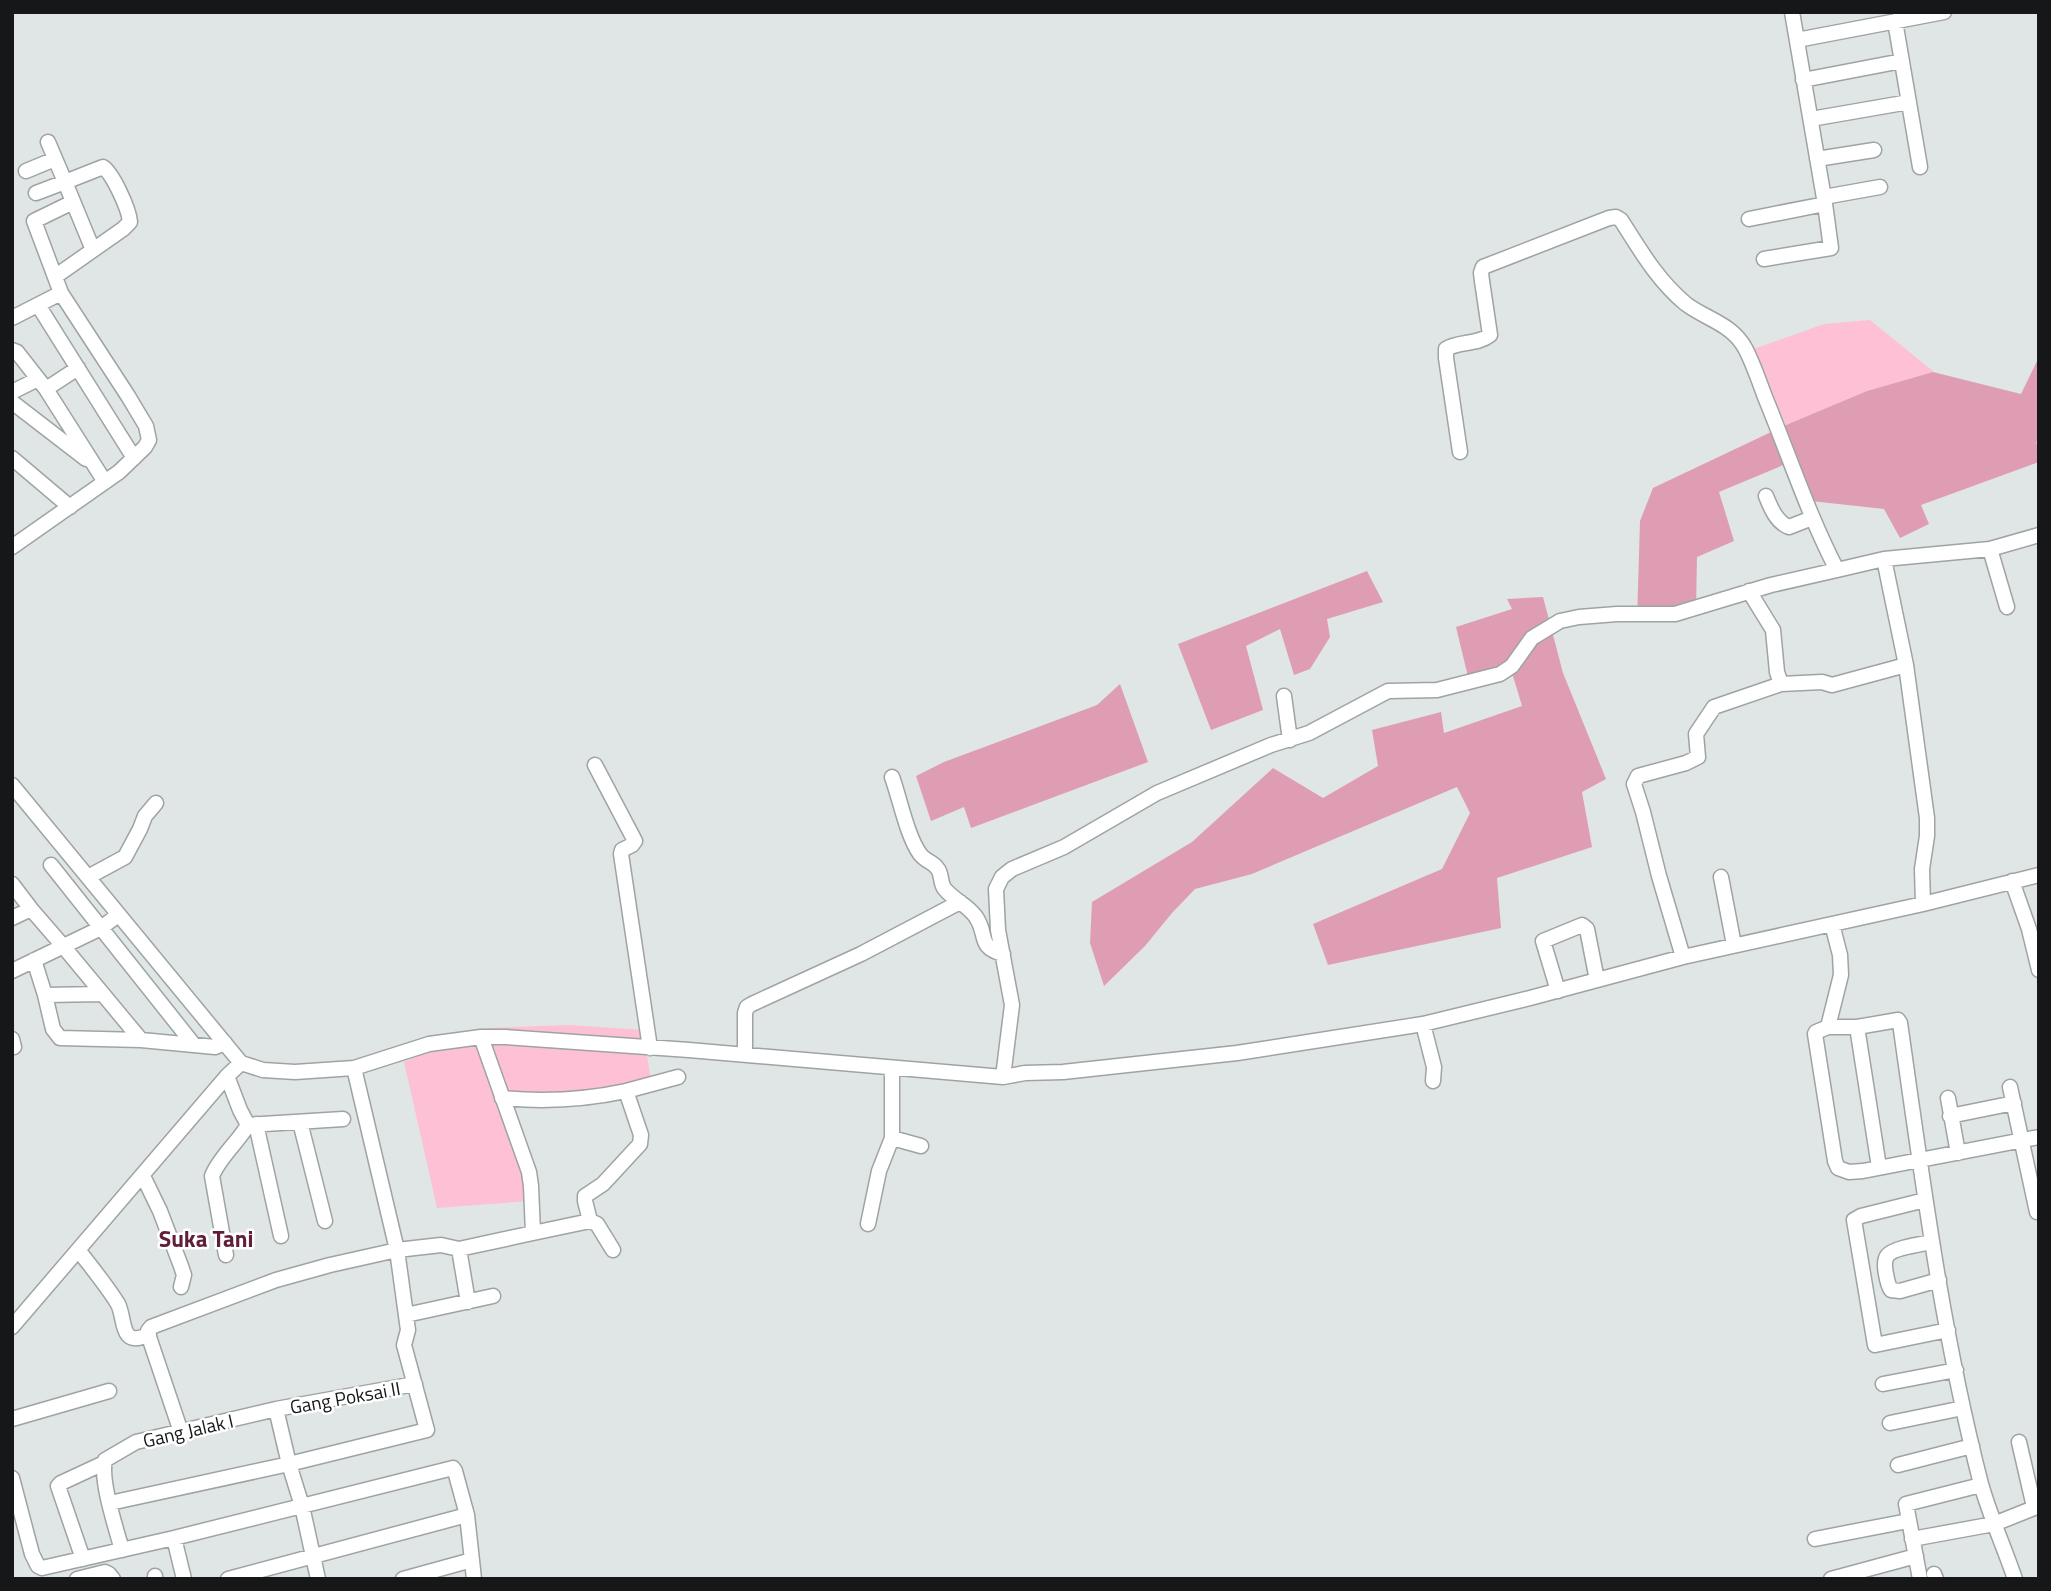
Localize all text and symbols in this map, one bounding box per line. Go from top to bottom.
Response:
district label: Suka Tani [159,1221,253,1256]
street label: Gang Poksai II [287,1373,403,1421]
street label: Gang Jalak I [140,1405,236,1455]

